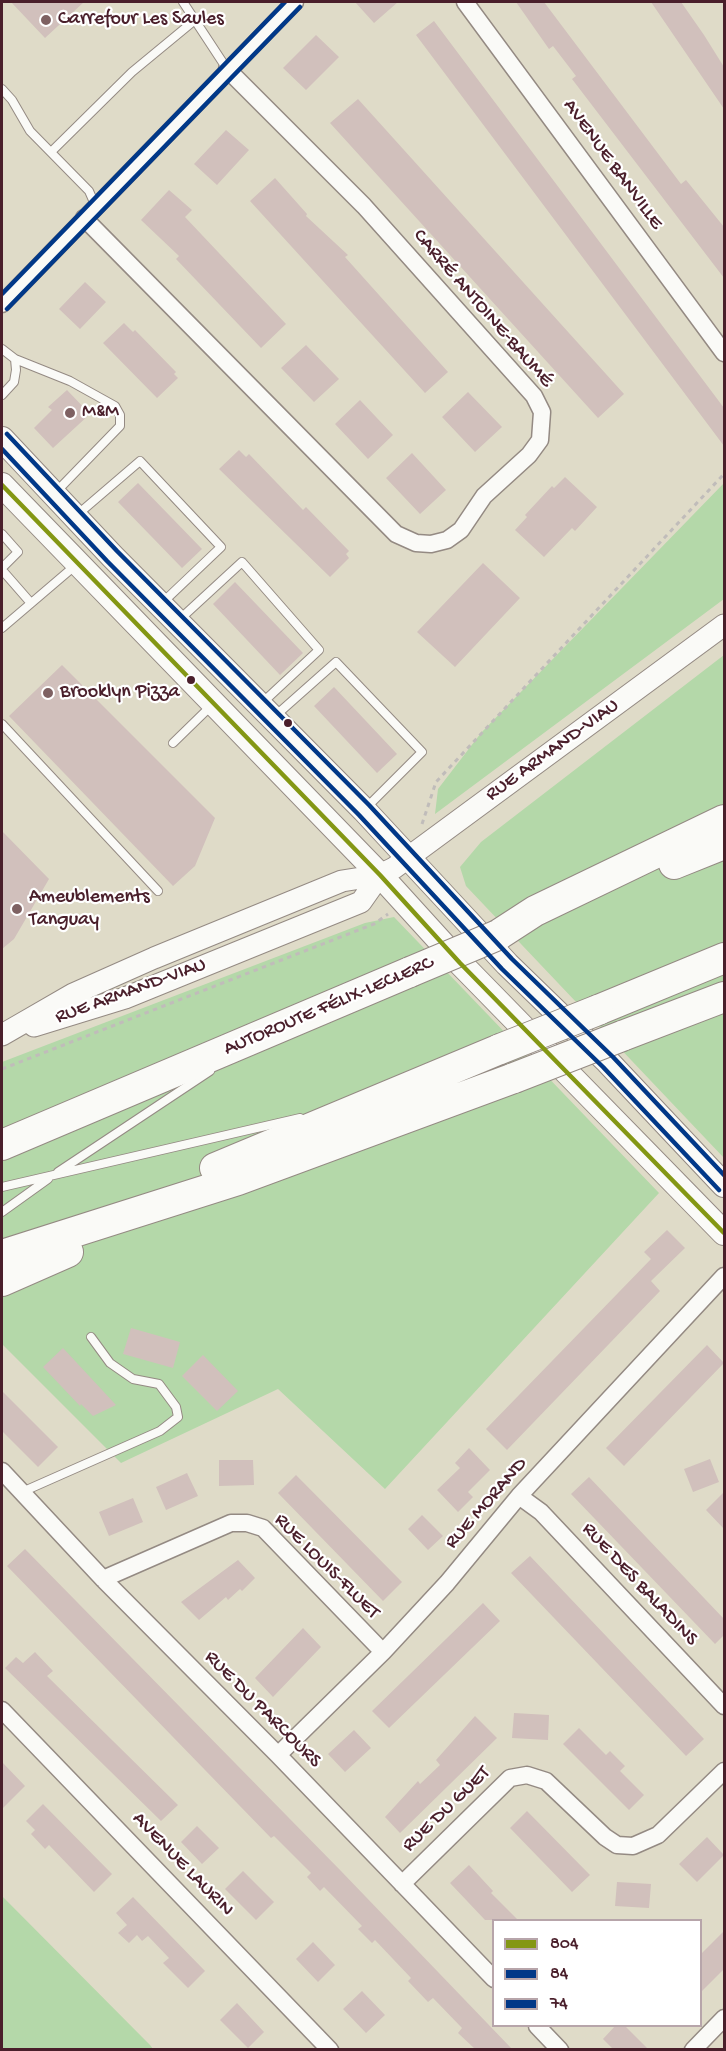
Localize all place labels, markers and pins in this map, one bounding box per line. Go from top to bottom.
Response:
place label: Carrefour Les Saules [58,8,224,32]
marker: Carrefour Les Saules [39,13,53,27]
place label: M&M [82,401,119,425]
marker: M&M [63,406,77,420]
unlabelled marker [185,674,197,686]
place label: Brooklyn Pizza [60,681,180,705]
marker: Brooklyn Pizza [41,686,55,700]
unlabelled marker [282,717,294,729]
place label: Ameublements Tanguay [29,886,150,933]
marker: Ameublements Tanguay [10,902,24,916]

